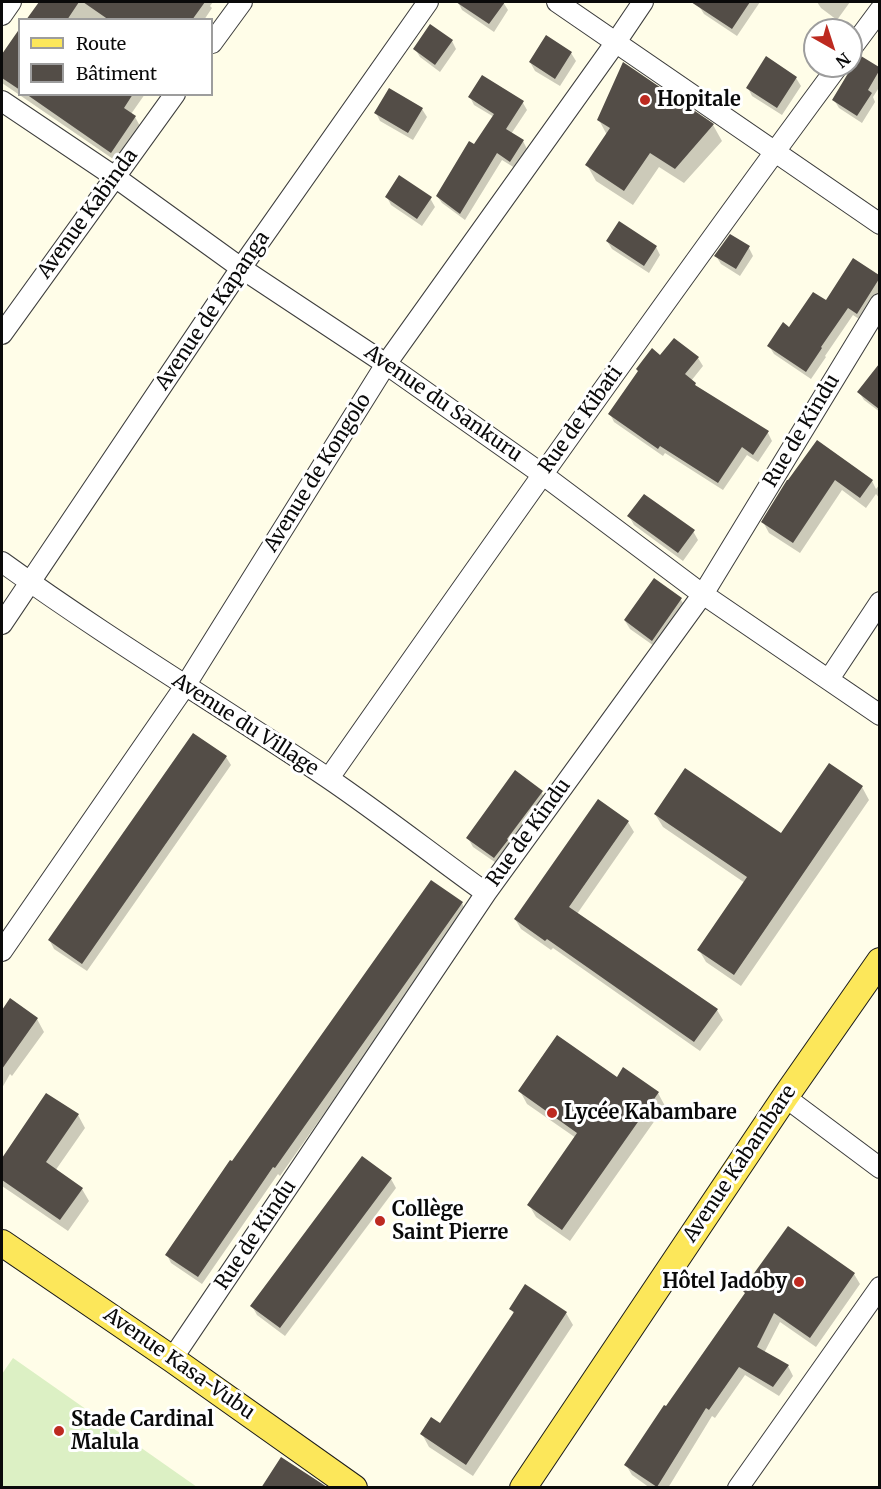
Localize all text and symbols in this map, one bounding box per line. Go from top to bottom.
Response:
legend [18,18,213,96]
north arrow [803,18,863,78]
text: Route [76,32,126,55]
text: N [832,49,854,72]
text: Bâtiment [76,62,157,85]
place label: Hopitale [657,88,741,112]
marker: Hopitale [638,93,652,107]
street label: Avenue Kabinda [33,144,143,284]
street label: Avenue de Kapanga [151,227,275,395]
street label: Avenue du Sankuru [359,341,527,467]
street label: Rue de Kibati [534,362,628,478]
street label: Rue de Kindu [759,370,845,492]
street label: Avenue de Kongolo [260,389,376,557]
street label: Avenue du Village [167,669,323,781]
street label: Rue de Kindu [482,774,576,892]
street label: Avenue Kabambare [679,1081,801,1247]
place label: Lycée Kabambare [564,1101,737,1125]
marker: Lycée Kabambare [545,1106,559,1120]
street label: Rue de Kindu [210,1175,302,1295]
place label: Collège Saint Pierre [392,1198,508,1245]
marker: Collège Saint Pierre [373,1214,387,1228]
place label: Hôtel Jadoby [662,1270,787,1294]
marker: Hôtel Jadoby [792,1275,806,1289]
street label: Avenue Kasa-Vubu [99,1303,259,1425]
place label: Stade Cardinal Malula [71,1408,214,1455]
marker: Stade Cardinal Malula [52,1424,66,1438]

